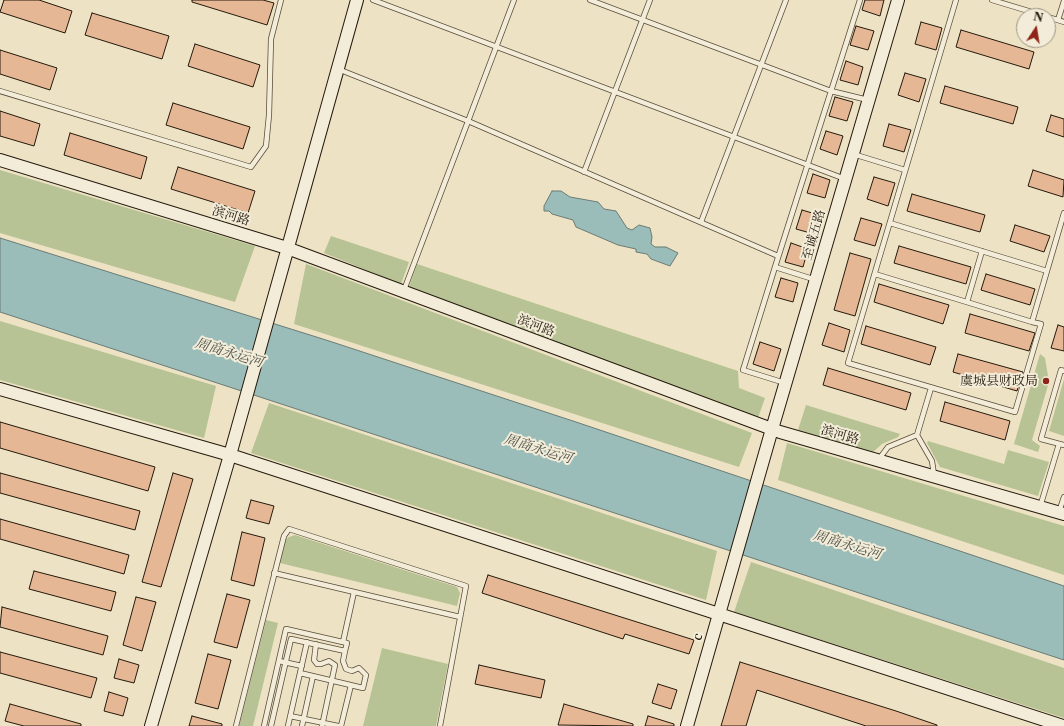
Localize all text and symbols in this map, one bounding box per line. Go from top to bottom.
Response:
north arrow [1016,8,1056,48]
text: N [1032,9,1044,25]
street label: 滨河路 [210,203,252,229]
street label: 至诚五路 [799,208,829,262]
street label: 滨河路 [515,312,557,340]
water label: 周商永运河 [193,335,265,371]
place label: 虞城县财政局 [960,373,1038,389]
marker: 虞城县财政局 [1041,376,1051,386]
street label: 滨河路 [819,422,861,448]
water label: 周商永运河 [502,431,574,467]
water label: 周商永运河 [811,527,883,563]
street label: c [690,632,706,642]

